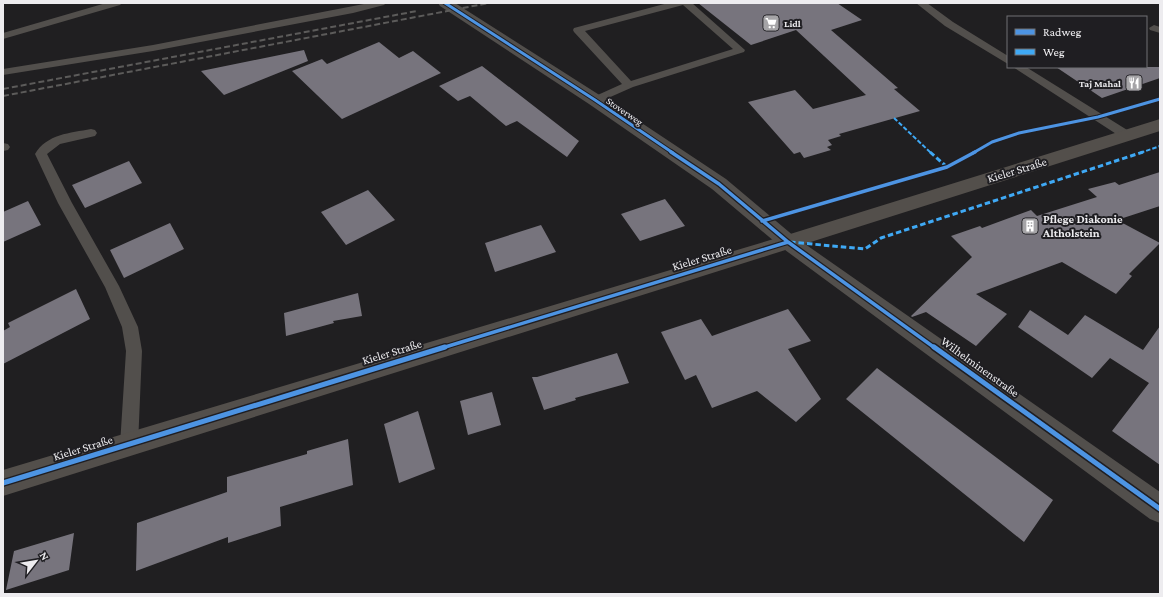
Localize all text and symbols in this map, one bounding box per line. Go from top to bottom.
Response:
supermarket icon: Lidl [761,13,781,33]
legend [1007,16,1147,68]
place label: Lidl [784,18,801,29]
text: Radweg [1043,25,1081,39]
text: Weg [1043,45,1065,59]
restaurant icon: Taj Mahal [1124,73,1144,93]
place label: Taj Mahal [1079,78,1121,90]
street label: Stoverweg [604,95,645,128]
street label: Kieler Straße [986,154,1048,186]
place label: Pflege Diakonie Altholstein [1042,212,1123,240]
building icon: Pflege Diakonie Altholstein [1020,216,1040,236]
street label: Kieler Straße [671,242,733,274]
street label: Wilhelminenstraße [938,334,1022,400]
street label: Kieler Straße [361,336,423,368]
street label: Kieler Straße [52,432,114,464]
north arrow [16,541,56,581]
text: N [37,550,52,563]

